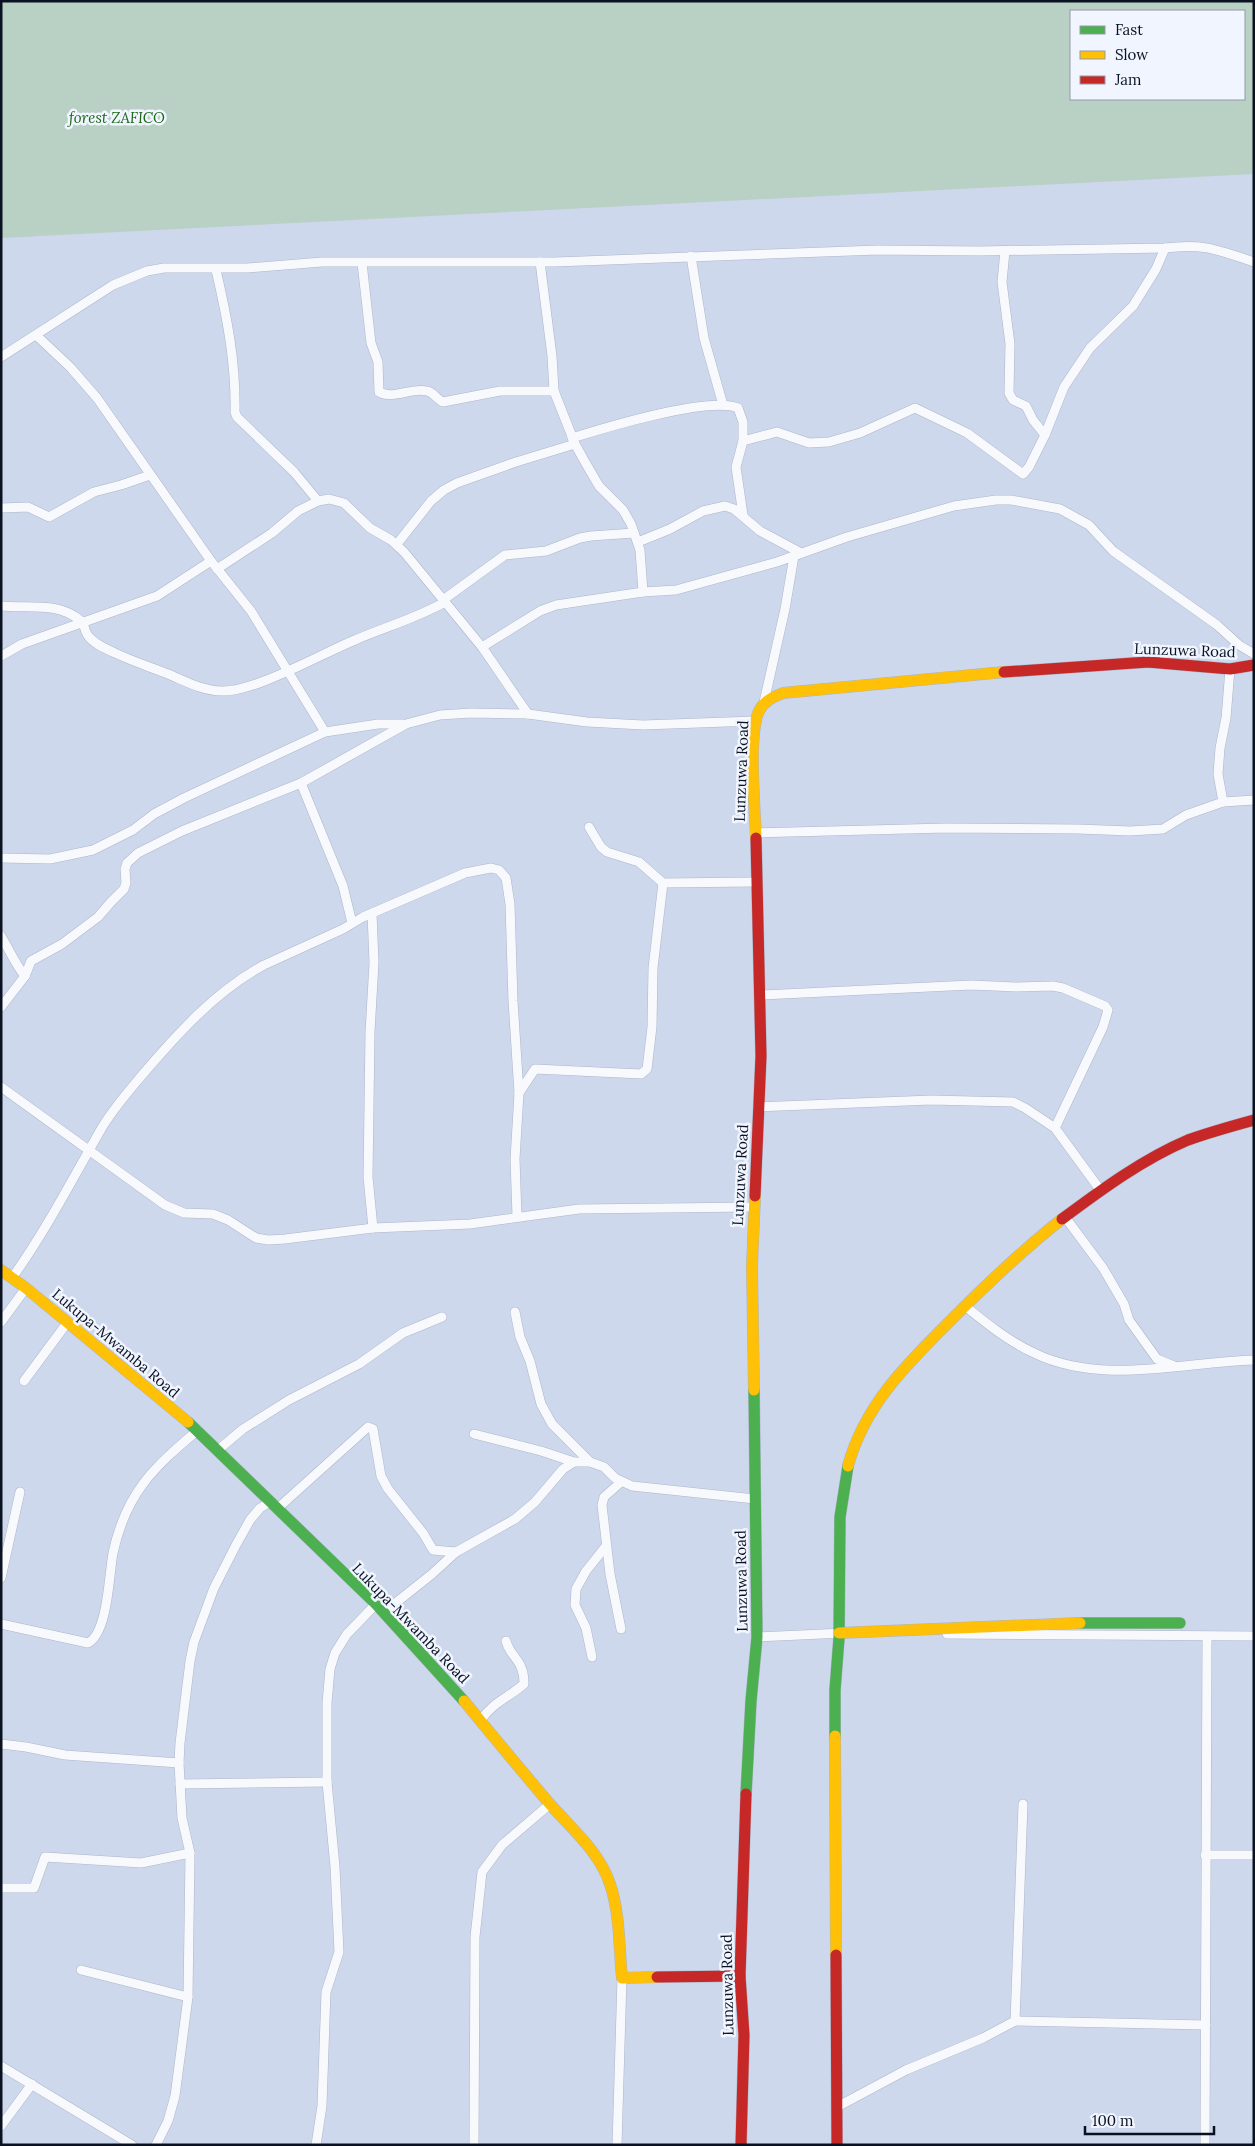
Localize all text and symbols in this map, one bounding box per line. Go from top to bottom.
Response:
legend [1070,10,1245,100]
text: Fast [1115,20,1143,39]
text: Slow [1115,45,1148,64]
text: Jam [1114,70,1142,89]
park label: forest ZAFICO [67,108,165,127]
street label: Lunzuwa Road [1134,639,1236,661]
street label: Lunzuwa Road [730,720,752,822]
street label: Lunzuwa Road [728,1124,752,1226]
street label: Lukupa-Mwamba Road [48,1284,184,1402]
street label: Lunzuwa Road [731,1530,751,1632]
street label: Lukupa-Mwamba Road [348,1559,474,1687]
street label: Lunzuwa Road [717,1934,737,2036]
scale bar [1085,2104,1214,2136]
text: 100 m [1092,2111,1133,2130]

